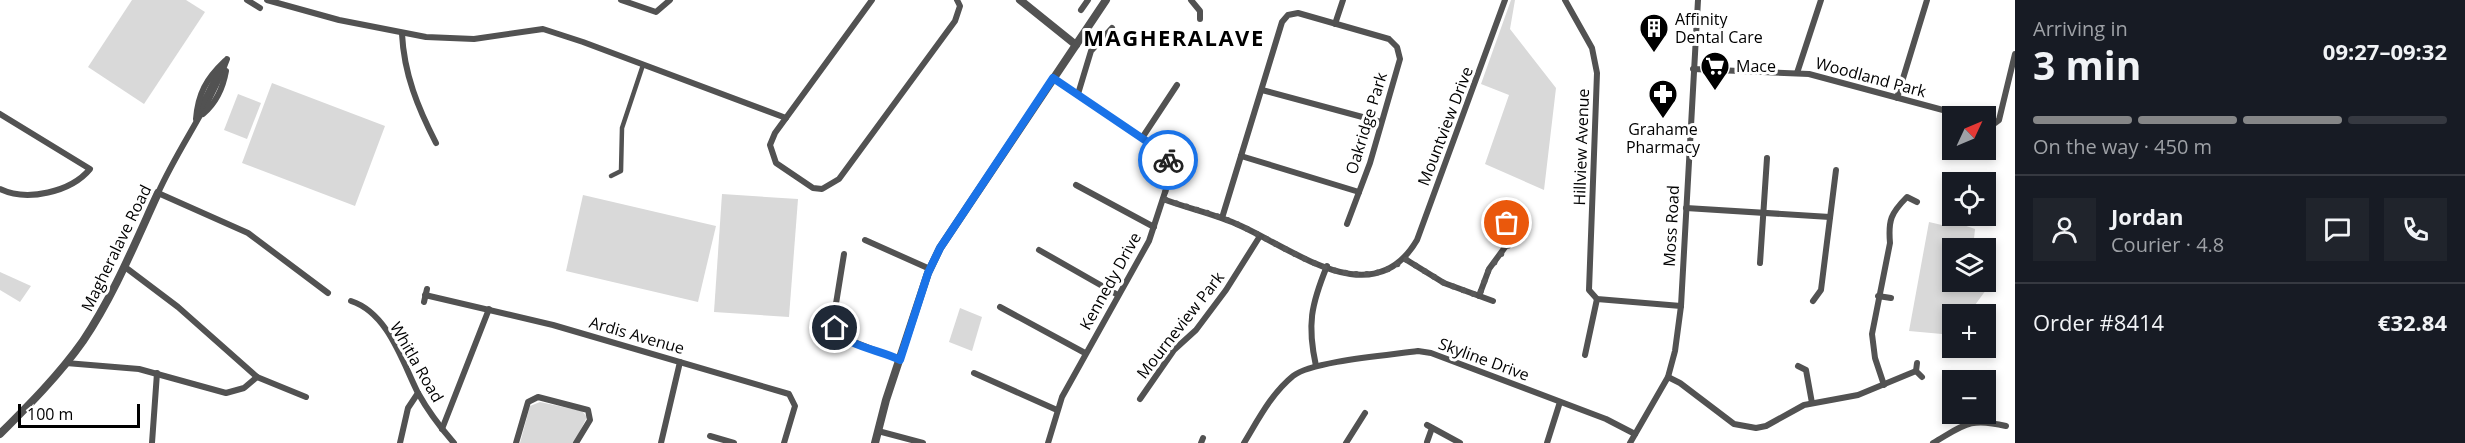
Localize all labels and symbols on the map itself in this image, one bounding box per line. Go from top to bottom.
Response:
place label: Affinity Dental Care [1675,8,1763,48]
building icon: Affinity Dental Care [1638,12,1670,54]
district label: MAGHERALAVE [1083,22,1265,52]
supermarket icon: Mace [1699,50,1731,92]
street label: Woodland Park [1813,52,1929,103]
place label: Mace [1736,55,1776,77]
street label: Mountview Drive [1412,63,1478,189]
street label: Oakridge Park [1340,69,1392,177]
pharmacy icon: Grahame Pharmacy [1647,78,1679,120]
street label: Hillview Avenue [1568,88,1594,206]
north arrow [1942,106,1996,160]
place label: Grahame Pharmacy [1626,118,1701,158]
courier [1138,130,1198,190]
street label: Magheralave Road [76,181,156,315]
street label: Moss Road [1658,185,1684,267]
pin [1481,197,1532,248]
street label: Kennedy Drive [1074,228,1146,334]
street label: Mourneview Park [1131,266,1229,383]
pin [809,302,860,353]
street label: Ardis Avenue [587,311,687,359]
street label: Whitla Road [385,318,449,406]
street label: Skyline Drive [1435,332,1533,386]
scale bar [18,401,140,428]

